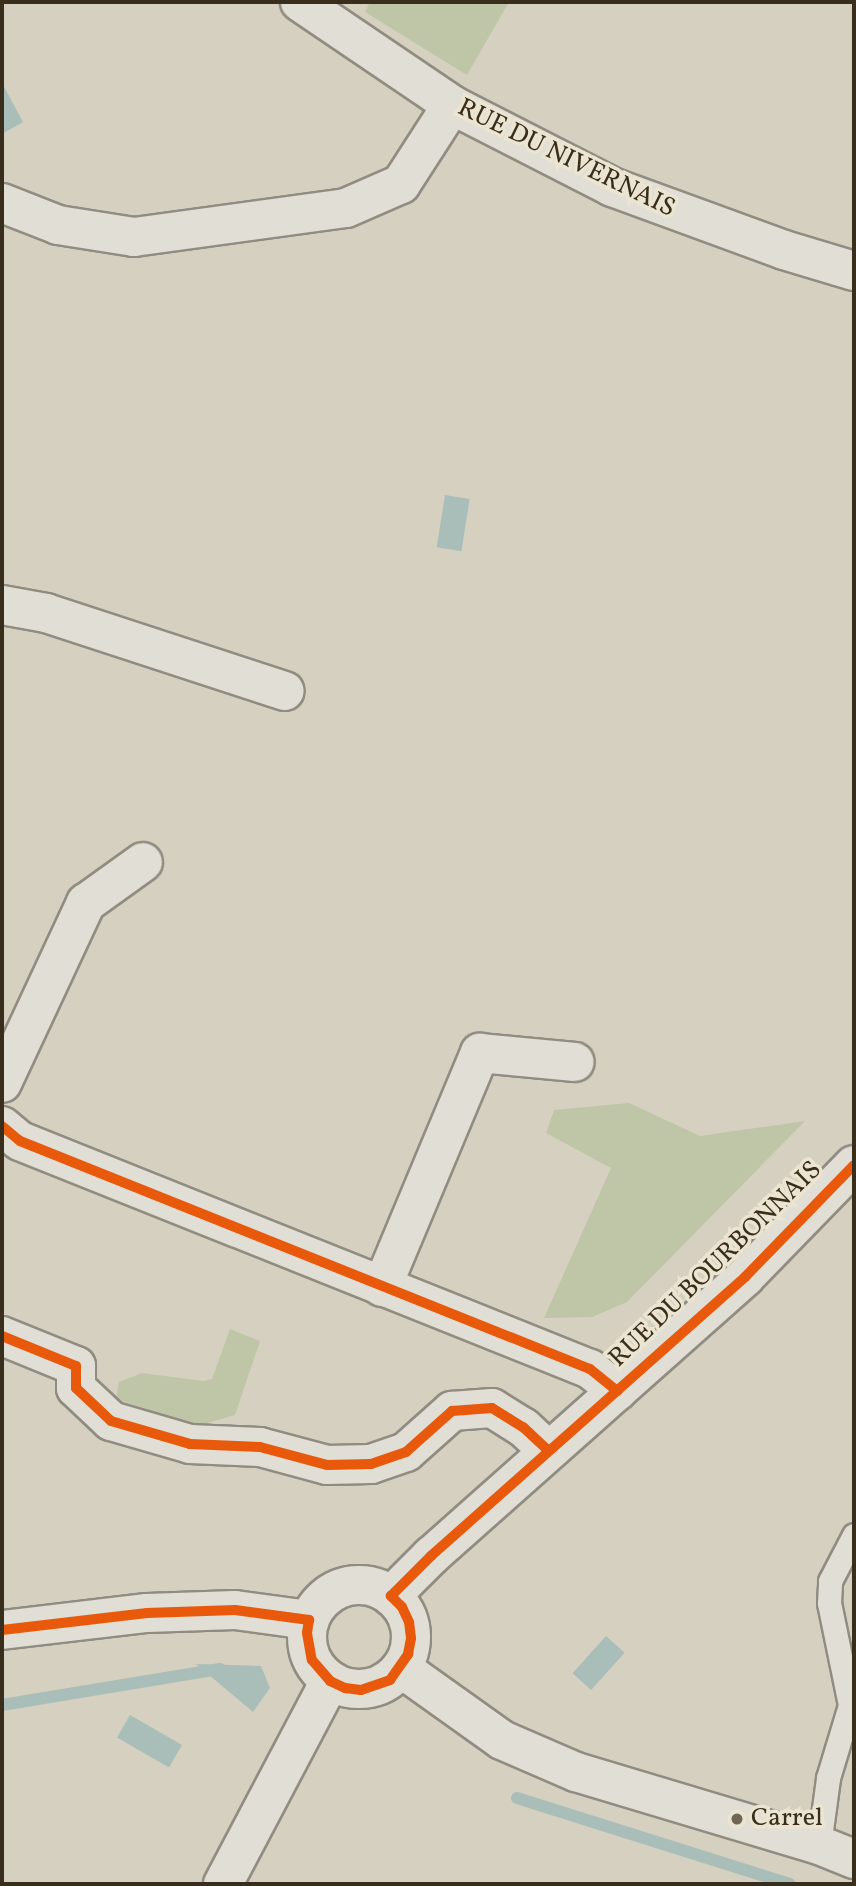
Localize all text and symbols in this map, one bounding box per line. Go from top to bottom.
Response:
street label: RUE DU NIVERNAIS [452,93,680,225]
street label: RUE DU BOURBONNAIS [603,1155,829,1375]
place label: Carrel [751,1803,823,1835]
marker: Carrel [729,1811,745,1827]

